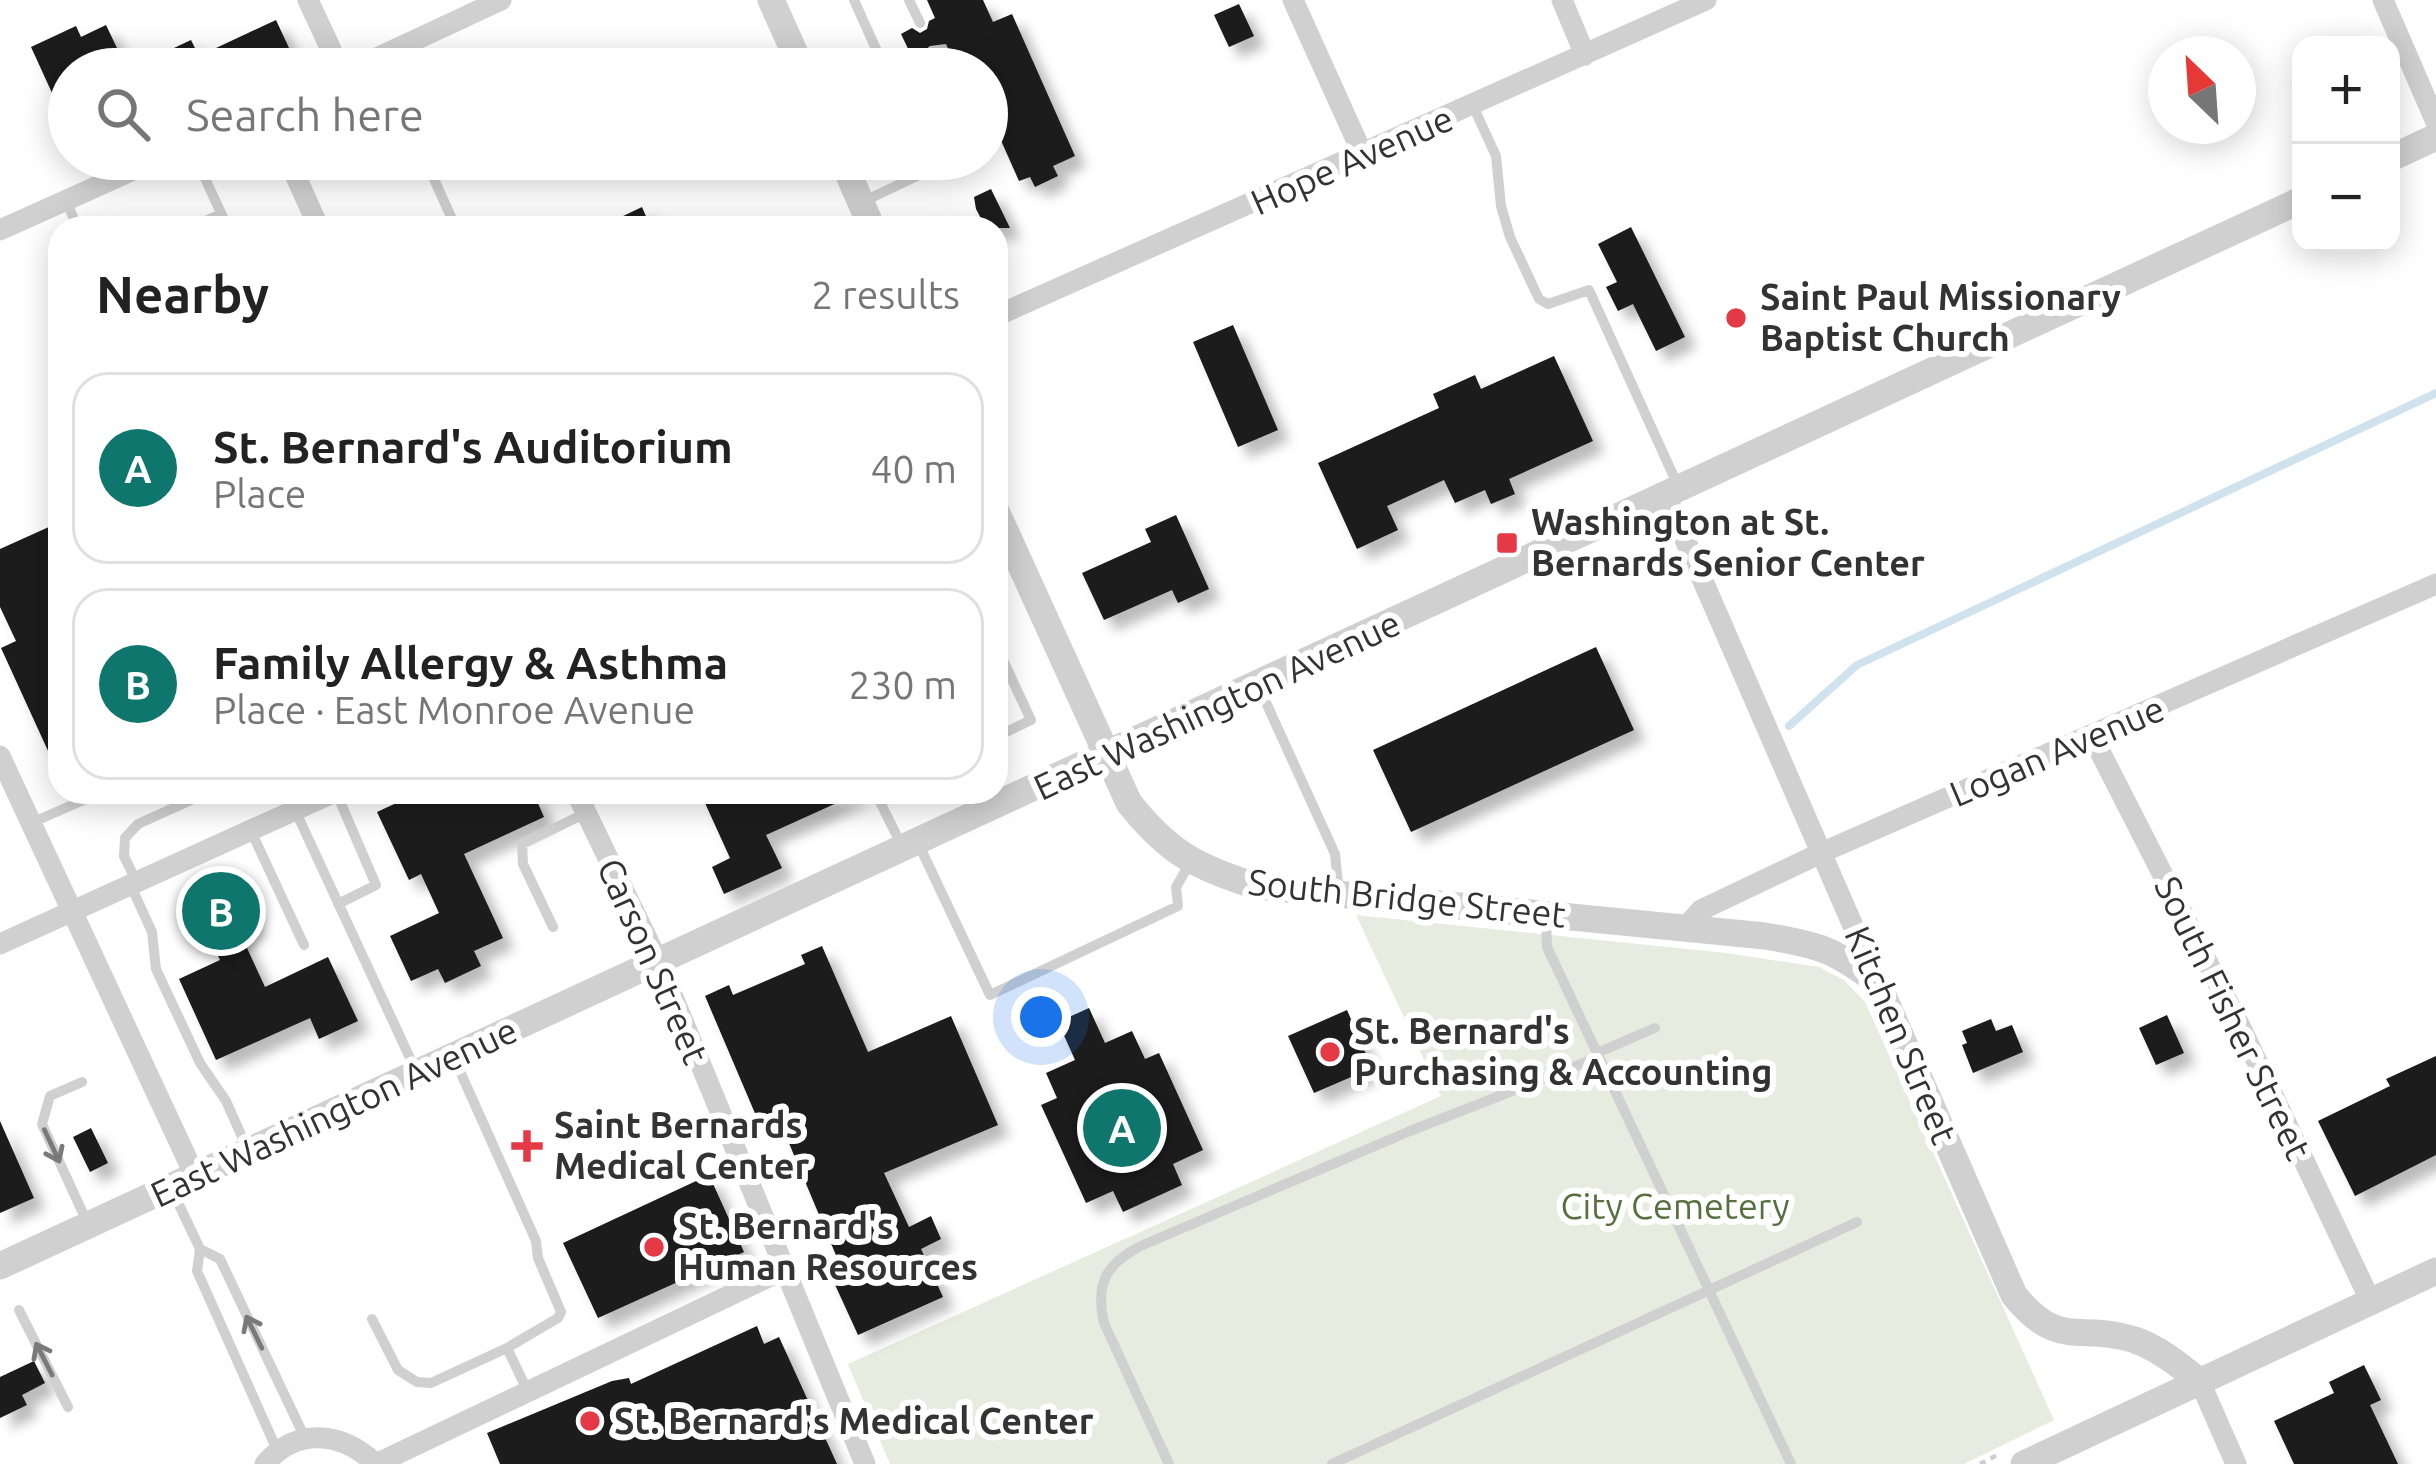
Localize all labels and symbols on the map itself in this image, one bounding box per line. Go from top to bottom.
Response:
north arrow [2148,36,2256,144]
street label: Hope Avenue [1245,97,1459,222]
place label: Saint Paul Missionary Baptist Church [1760,276,2121,358]
marker: Saint Paul Missionary Baptist Church [1723,305,1749,331]
place label: Washington at St. Bernards Senior Center [1531,501,1925,583]
marker: Washington at St. Bernards Senior Center [1494,530,1520,556]
street label: East Washington Avenue [1027,602,1406,807]
street label: Logan Avenue [1944,687,2170,814]
street label: Carson Street [590,852,717,1070]
street label: South Bridge Street [1246,860,1568,935]
pin: B [182,866,260,956]
street label: South Fisher Street [2147,870,2320,1166]
street label: Kitchen Street [1837,920,1966,1150]
your location [1011,987,1071,1047]
street label: East Washington Avenue [144,1009,523,1214]
place label: St. Bernard's Purchasing & Accounting [1354,1010,1772,1092]
marker: St. Bernard's Purchasing & Accounting [1317,1039,1343,1065]
pin: A [1083,1083,1161,1173]
place label: Saint Bernards Medical Center [554,1104,809,1186]
one-way arrow [43,1127,65,1163]
marker: Saint Bernards Medical Center [511,1130,543,1162]
park label: City Cemetery [1560,1185,1790,1226]
place label: St. Bernard's Human Resources [678,1205,978,1287]
marker: St. Bernard's Human Resources [641,1234,667,1260]
one-way arrow [242,1315,264,1351]
one-way arrow [31,1341,54,1377]
place label: St. Bernard's Medical Center [614,1400,1094,1441]
marker: St. Bernard's Medical Center [577,1408,603,1434]

